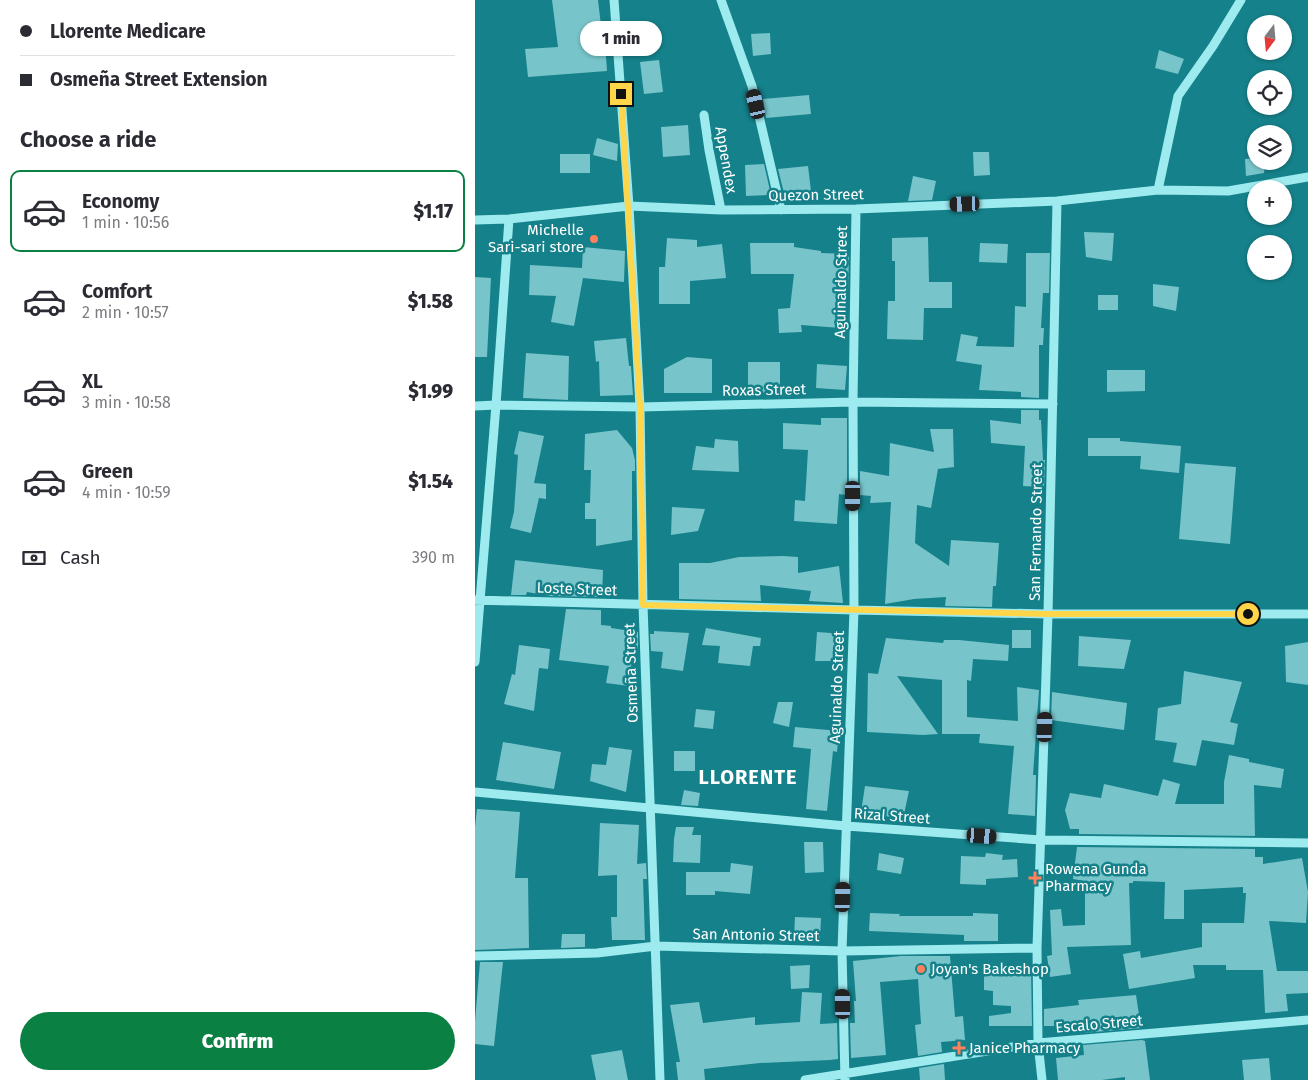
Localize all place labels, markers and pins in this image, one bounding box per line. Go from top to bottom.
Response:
place label: Michelle Sari-sari store [488,221,584,256]
marker: Michelle Sari-sari store [588,233,600,245]
place label: Rowena Gunda Pharmacy [1045,860,1147,895]
marker: Rowena Gunda Pharmacy [1029,872,1041,884]
place label: Joyan's Bakeshop [931,960,1049,978]
marker: Joyan's Bakeshop [915,963,927,975]
place label: Janice Pharmacy [969,1039,1081,1057]
marker: Janice Pharmacy [953,1042,965,1054]

